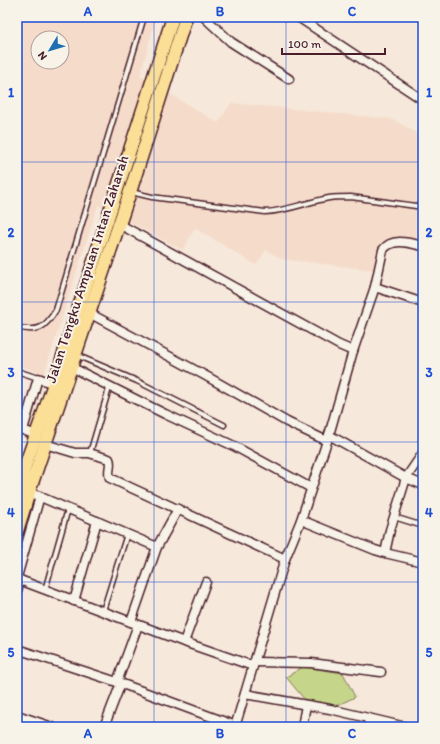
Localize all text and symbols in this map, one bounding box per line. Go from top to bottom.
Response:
text: A [83,4,93,19]
text: B [216,4,225,19]
text: C [348,4,357,19]
north arrow [30,30,70,70]
scale bar [282,30,385,56]
text: 100 m [288,37,321,51]
text: N [35,49,50,63]
text: 1 [8,85,14,100]
text: 1 [426,85,432,100]
street label: Jalan Tengku Ampuan Intan Zaharah [42,152,133,385]
text: 2 [8,225,15,240]
text: 2 [426,225,433,240]
text: 3 [7,365,15,380]
text: 3 [425,365,433,380]
text: 4 [7,505,15,520]
text: 4 [425,505,433,520]
text: 5 [8,645,15,660]
text: 5 [426,645,433,660]
text: A [83,726,93,741]
text: B [216,726,225,741]
text: C [348,726,357,741]

